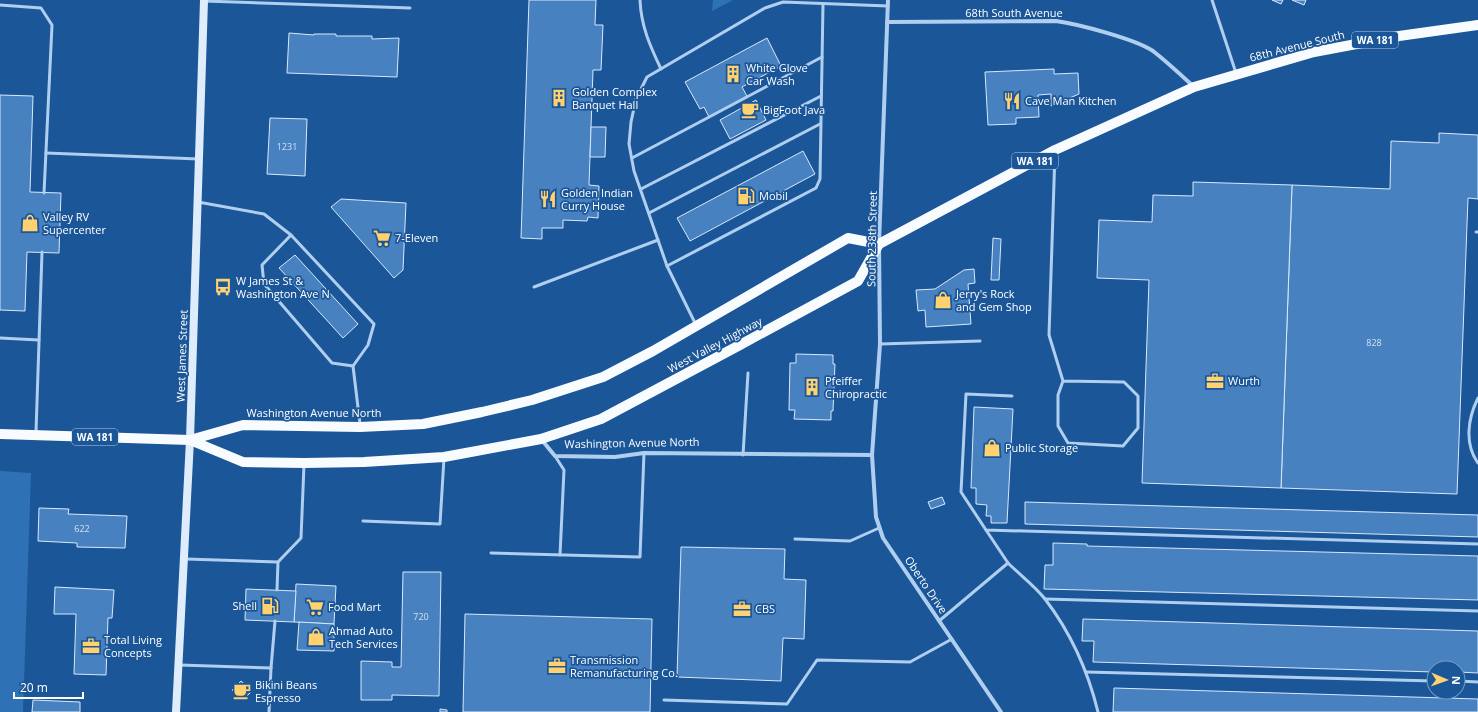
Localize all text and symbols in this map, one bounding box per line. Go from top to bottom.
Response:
street label: 68th South Avenue [965,5,1063,20]
street label: 68th Avenue South [1248,26,1346,65]
road number: WA 181 [1352,32,1398,48]
place label: White Glove Car Wash [746,60,808,88]
building icon: White Glove Car Wash [723,64,743,84]
place label: Golden Complex Banquet Hall [572,84,657,112]
building icon: Golden Complex Banquet Hall [549,88,569,108]
restaurant icon: Cave Man Kitchen [1002,91,1022,111]
place label: Cave Man Kitchen [1025,93,1117,108]
cafe icon: BigFoot Java [740,100,760,120]
place label: BigFoot Java [763,102,825,117]
house number: 1231 [277,140,297,153]
road number: WA 181 [1012,153,1058,169]
place label: Golden Indian Curry House [561,185,633,213]
fuel station icon: Mobil [736,186,756,206]
place label: Mobil [759,188,788,203]
restaurant icon: Golden Indian Curry House [538,189,558,209]
street label: South 238th Street [863,191,880,287]
place label: Valley RV Supercenter [43,209,106,237]
shop icon: Valley RV Supercenter [20,213,40,233]
supermarket icon: 7-Eleven [372,228,392,248]
place label: 7-Eleven [395,230,438,245]
place label: W James St & Washington Ave N [236,273,330,301]
bus stop icon: W James St & Washington Ave N [213,277,233,297]
place label: Jerry's Rock and Gem Shop [955,286,1032,314]
shop icon: Jerry's Rock and Gem Shop [933,290,953,310]
street label: West James Street [172,309,191,403]
street label: West Valley Highway [665,313,765,376]
house number: 828 [1366,336,1382,349]
office icon: Wurth [1205,371,1225,391]
place label: Pfeiffer Chiropractic [825,373,887,401]
place label: Wurth [1228,373,1260,388]
building icon: Pfeiffer Chiropractic [802,377,822,397]
street label: Washington Avenue North [246,405,382,420]
road number: WA 181 [72,429,118,445]
street label: Washington Avenue North [564,434,700,451]
shop icon: Public Storage [982,438,1002,458]
place label: Public Storage [1005,440,1078,455]
house number: 622 [74,522,90,535]
street label: Oberto Drive [902,553,951,616]
fuel station icon: Shell [260,596,280,616]
supermarket icon: Food Mart [305,597,325,617]
place label: Shell [232,598,257,613]
place label: Food Mart [328,599,381,614]
office icon: CBS [732,599,752,619]
place label: CBS [755,601,775,616]
house number: 720 [413,610,429,623]
place label: Ahmad Auto Tech Services [329,623,398,651]
shop icon: Ahmad Auto Tech Services [306,627,326,647]
place label: Total Living Concepts [104,632,162,660]
office icon: Total Living Concepts [81,636,101,656]
place label: Transmission Remanufacturing Co. [570,652,678,680]
office icon: Transmission Remanufacturing Co. [547,656,567,676]
north arrow [1426,660,1466,700]
scale bar [14,674,83,700]
text: N [1449,676,1464,685]
place label: Bikini Beans Espresso [255,677,317,705]
text: 20 m [20,679,48,696]
cafe icon: Bikini Beans Espresso [232,681,252,701]

